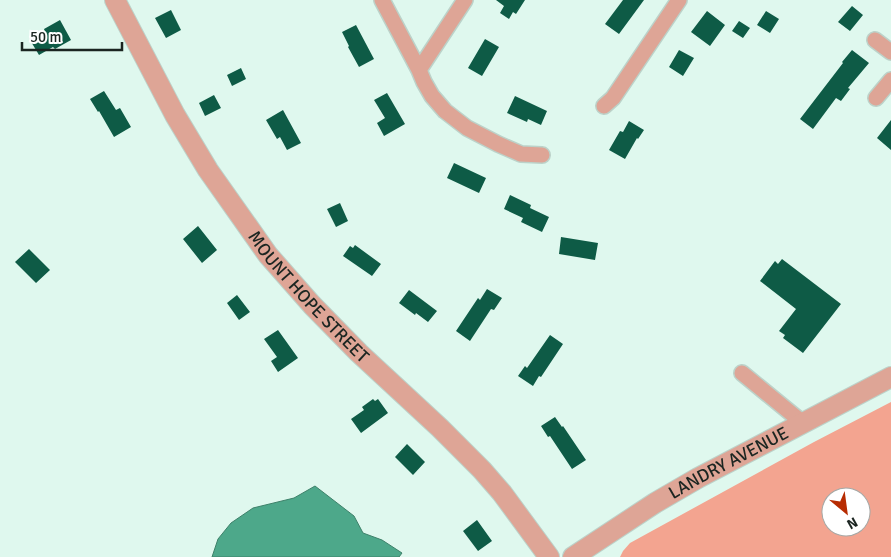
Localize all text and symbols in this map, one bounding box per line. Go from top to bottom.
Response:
scale bar [22,20,122,52]
text: 50 m [30,28,61,46]
street label: MOUNT HOPE STREET [243,227,374,368]
street label: LANDRY AVENUE [665,422,792,504]
north arrow [821,487,871,537]
text: N [844,513,860,533]

